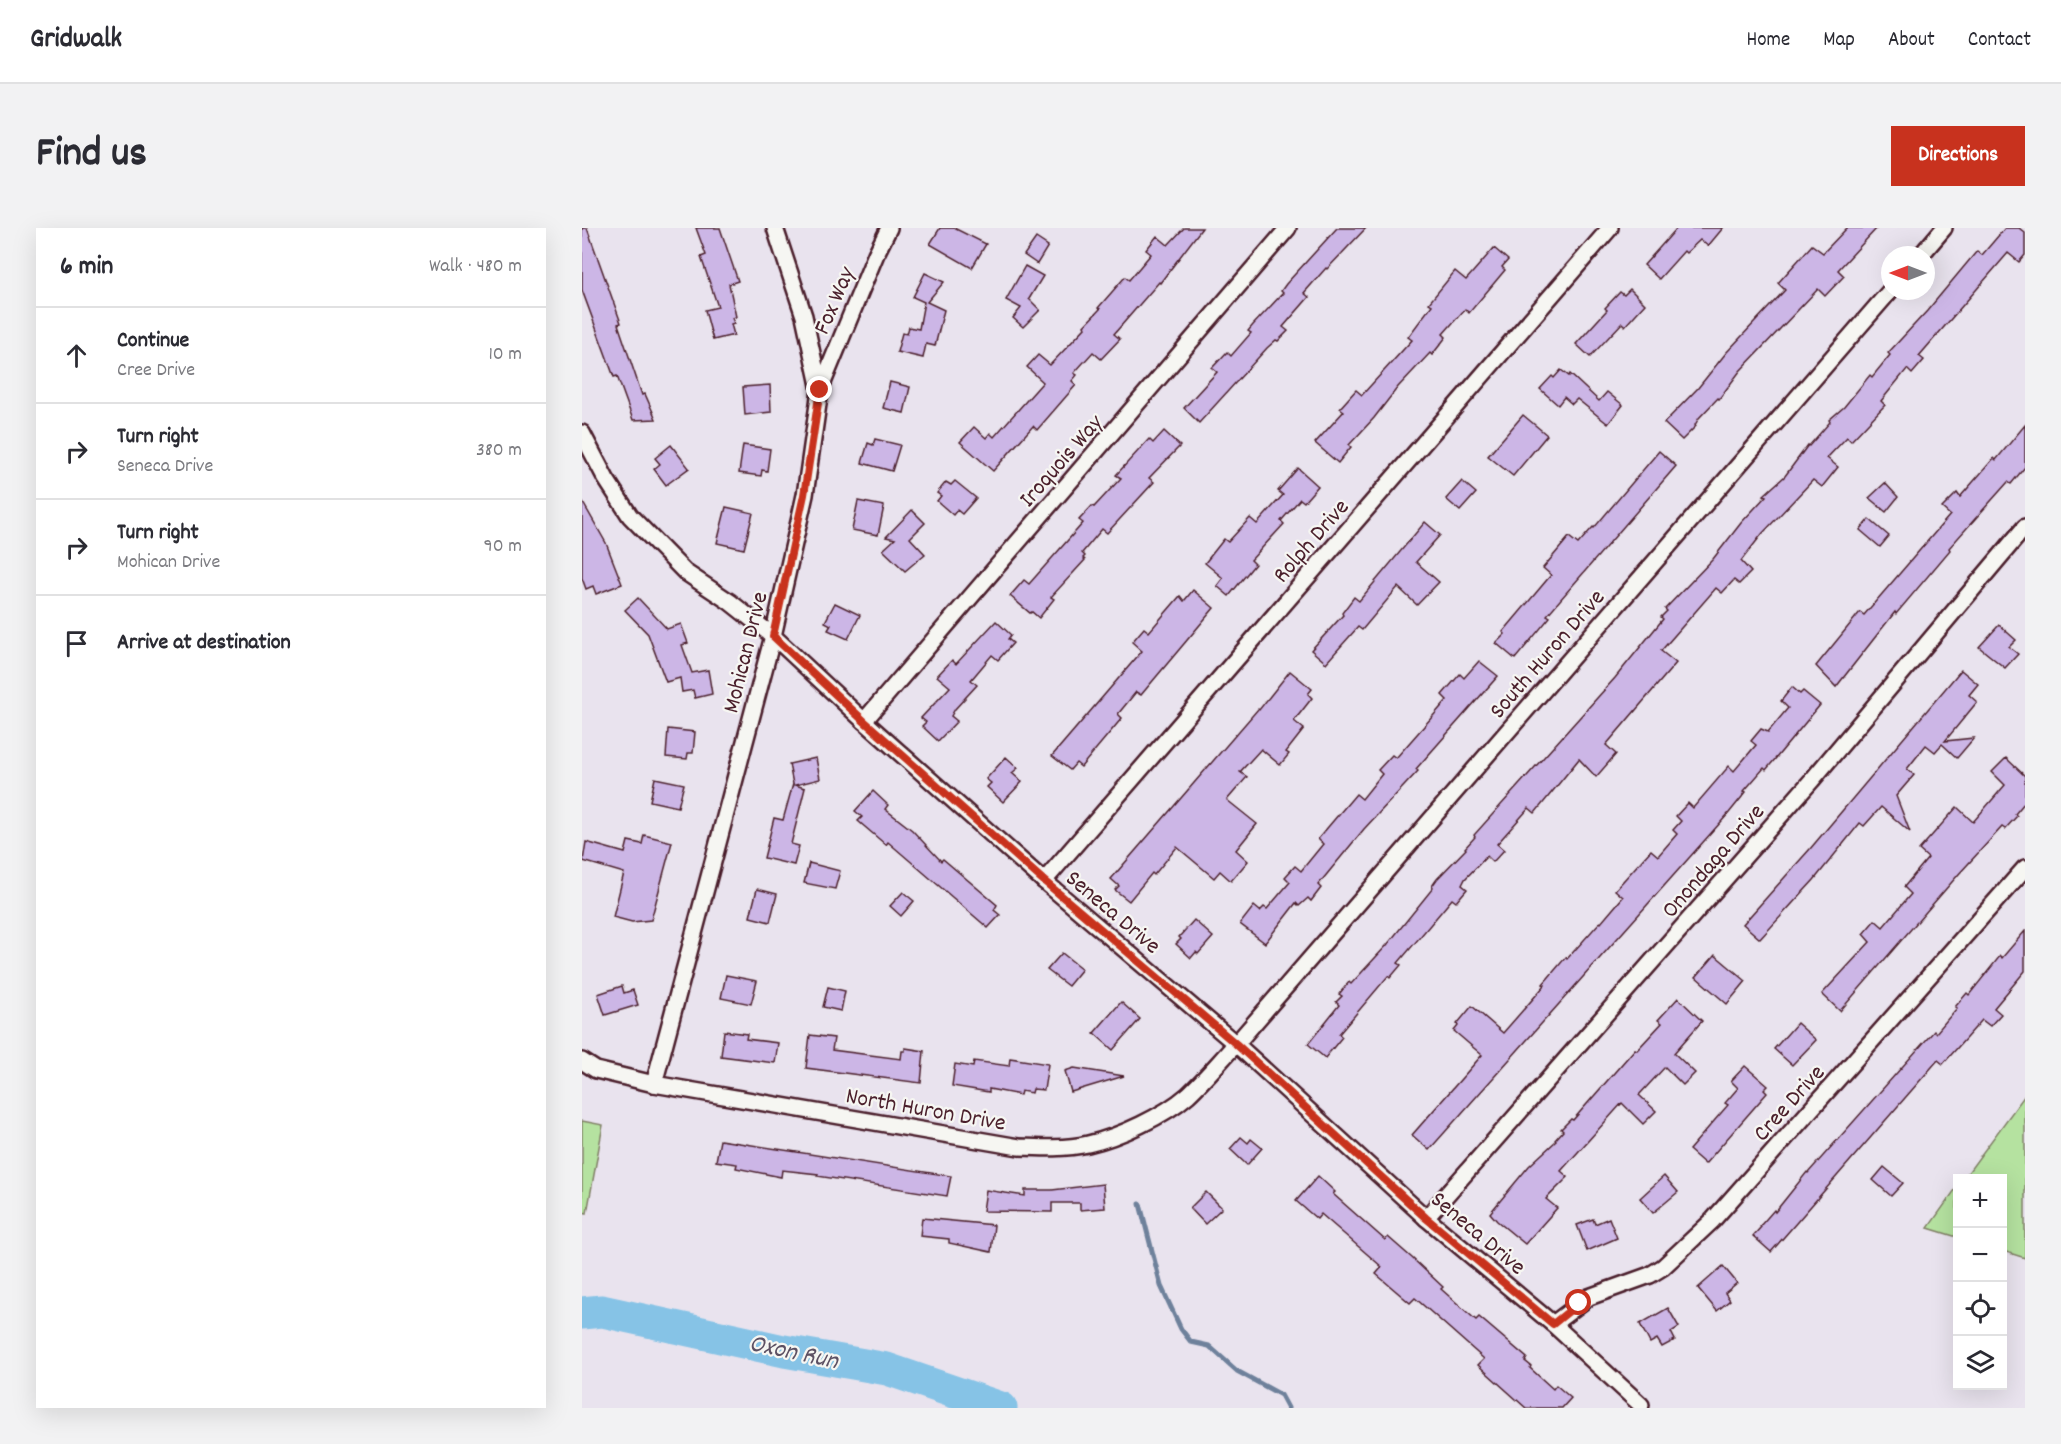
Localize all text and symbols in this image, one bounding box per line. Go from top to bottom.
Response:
text: Gridwalk [30,21,122,61]
text: Home [1746,26,1790,56]
text: Map [1823,26,1855,56]
text: About [1888,26,1935,56]
text: Contact [1968,26,2031,56]
text: Find us [36,126,147,186]
button: Directions [1891,126,2025,186]
north arrow [1881,246,1935,300]
text: 6 min [60,249,113,286]
text: Walk · 480 m [429,253,522,281]
street label: Fox Way [806,261,866,340]
text: Continue [117,326,189,357]
icon: ahead [60,339,93,372]
text: 10 m [488,341,522,369]
text: Cree Drive [117,357,195,385]
route end [806,376,832,402]
street label: Iroquois Way [1012,407,1113,516]
text: Turn right [117,422,199,453]
icon: right [60,435,93,468]
text: 380 m [476,437,522,465]
text: Seneca Drive [117,453,213,481]
street label: Rolph Drive [1266,492,1359,592]
text: Turn right [117,518,199,549]
icon: right [60,531,93,564]
text: 90 m [484,533,522,561]
text: Mohican Drive [117,549,220,577]
street label: South Huron Drive [1482,583,1614,727]
street label: Mohican Drive [715,589,778,717]
icon: arrive [60,627,93,660]
text: Arrive at destination [117,628,291,659]
street label: Onondaga Drive [1655,797,1774,927]
street label: Seneca Drive [1057,863,1167,963]
street label: Cree Drive [1746,1058,1834,1150]
street label: North Huron Drive [843,1080,1008,1142]
map controls [1953,1174,2007,1390]
button: + [1953,1174,2007,1228]
street label: Seneca Drive [1422,1184,1532,1284]
button: − [1953,1228,2007,1282]
button: locate [1953,1282,2007,1336]
route start [1565,1289,1591,1315]
water label: Oxon Run [745,1326,842,1381]
button: layers [1953,1336,2007,1390]

